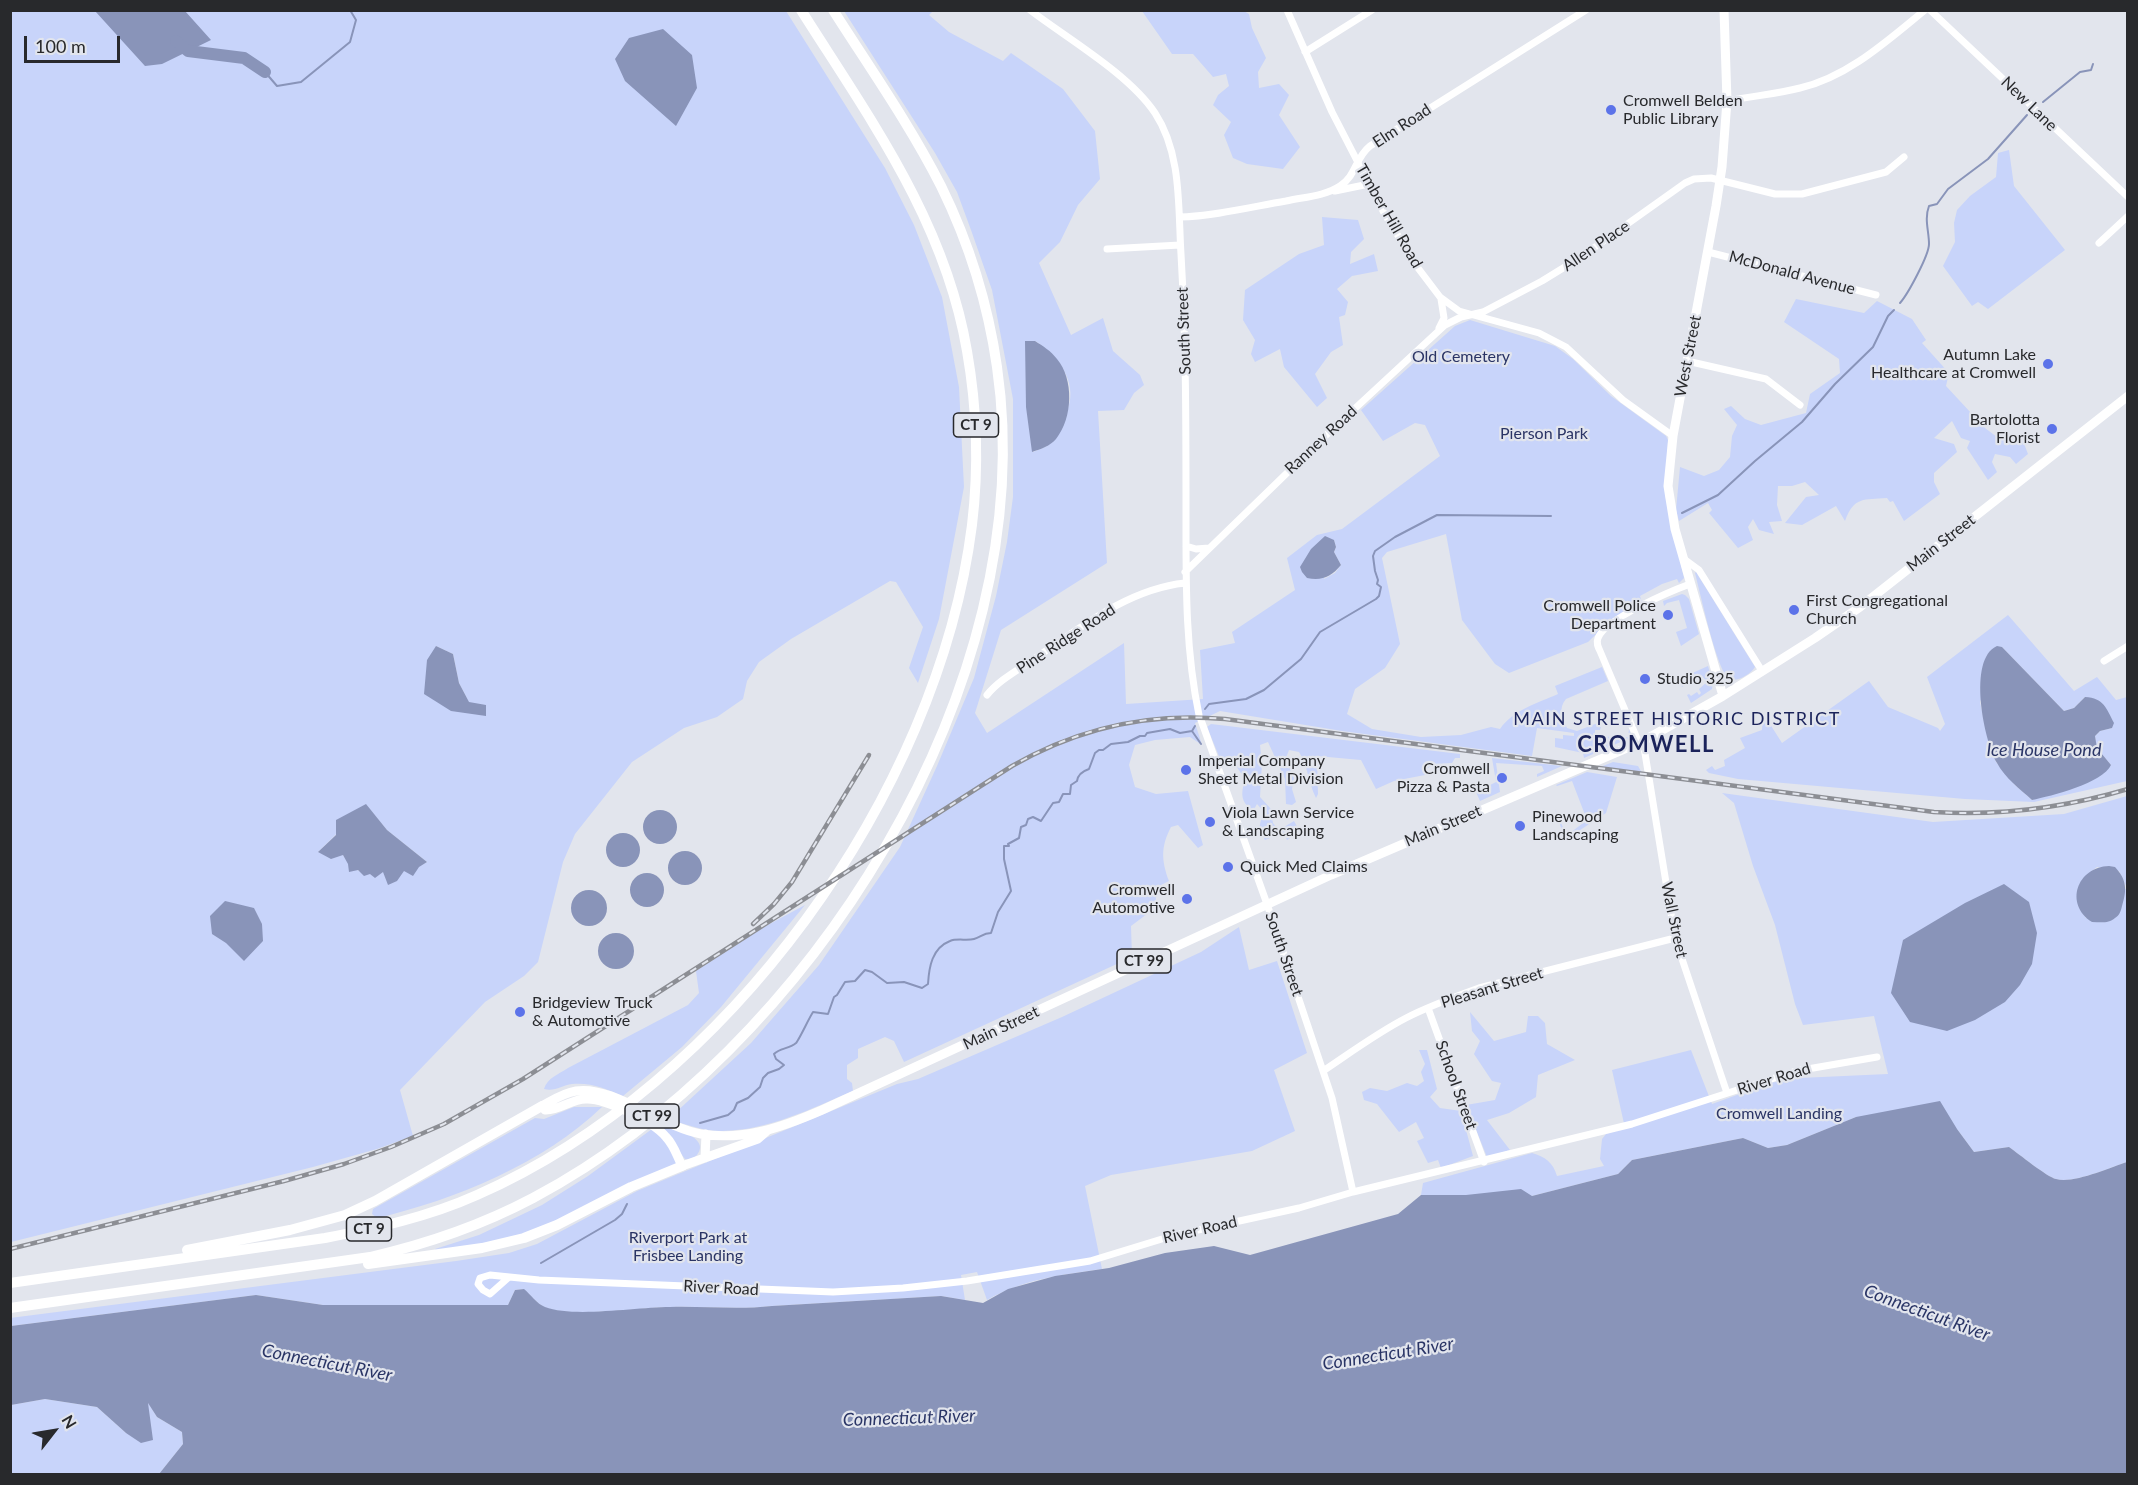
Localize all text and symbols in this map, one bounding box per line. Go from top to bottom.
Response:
scale bar [27,24,123,62]
text: 100 m [35,35,86,57]
street label: New Lane [1997,73,2061,135]
place label: Cromwell Belden Public Library [1623,91,1743,129]
street label: Elm Road [1369,100,1435,152]
marker: Cromwell Belden Public Library [1604,103,1618,117]
street label: Timber Hill Road [1351,161,1427,271]
street label: Allen Place [1559,216,1633,276]
street label: McDonald Avenue [1727,247,1857,299]
street label: South Street [1173,287,1195,375]
street label: West Street [1671,313,1705,399]
place label: Autumn Lake Healthcare at Cromwell [1871,345,2036,383]
park label: Old Cemetery [1412,347,1510,367]
marker: Autumn Lake Healthcare at Cromwell [2041,357,2055,371]
street label: Ranney Road [1281,402,1361,478]
place label: Bartolotta Florist [1970,410,2040,448]
road number: CT 9 [954,413,998,437]
marker: Bartolotta Florist [2045,422,2059,436]
park label: Pierson Park [1500,424,1588,444]
street label: Main Street [1903,510,1979,576]
place label: First Congregational Church [1806,591,1948,629]
place label: Cromwell Police Department [1543,596,1656,634]
street label: Pine Ridge Road [1013,600,1119,678]
marker: First Congregational Church [1787,603,1801,617]
marker: Cromwell Police Department [1661,608,1675,622]
place label: Studio 325 [1657,669,1734,689]
marker: Studio 325 [1638,672,1652,686]
district label: MAIN STREET HISTORIC DISTRICT [1513,708,1841,730]
district label: CROMWELL [1577,732,1715,758]
water label: Ice House Pond [1987,739,2101,761]
place label: Imperial Company Sheet Metal Division [1198,751,1343,789]
place label: Cromwell Pizza & Pasta [1397,759,1490,797]
marker: Imperial Company Sheet Metal Division [1179,763,1193,777]
marker: Cromwell Pizza & Pasta [1495,771,1509,785]
street label: Main Street [1402,801,1484,851]
place label: Viola Lawn Service & Landscaping [1222,803,1354,841]
place label: Pinewood Landscaping [1532,807,1619,845]
marker: Viola Lawn Service & Landscaping [1203,815,1217,829]
marker: Pinewood Landscaping [1513,819,1527,833]
place label: Quick Med Claims [1240,857,1368,877]
marker: Quick Med Claims [1221,860,1235,874]
place label: Cromwell Automotive [1092,880,1175,918]
street label: Wall Street [1657,880,1691,960]
marker: Cromwell Automotive [1180,892,1194,906]
street label: South Street [1261,910,1307,998]
road number: CT 99 [1117,949,1171,973]
street label: Pleasant Street [1439,963,1545,1013]
place label: Bridgeview Truck & Automotive [532,993,653,1031]
street label: Main Street [960,1002,1042,1054]
marker: Bridgeview Truck & Automotive [513,1005,527,1019]
street label: School Street [1431,1038,1481,1132]
street label: River Road [1735,1059,1813,1099]
road number: CT 99 [625,1104,679,1128]
park label: Cromwell Landing [1716,1104,1842,1124]
street label: River Road [1161,1212,1239,1248]
road number: CT 9 [346,1217,392,1241]
park label: Riverport Park at Frisbee Landing [629,1228,747,1266]
street label: River Road [683,1276,759,1300]
water label: Connecticut River [1861,1280,1993,1346]
water label: Connecticut River [1321,1333,1455,1375]
water label: Connecticut River [260,1340,394,1386]
north arrow [24,1401,84,1461]
water label: Connecticut River [842,1405,976,1431]
text: N [59,1411,81,1432]

